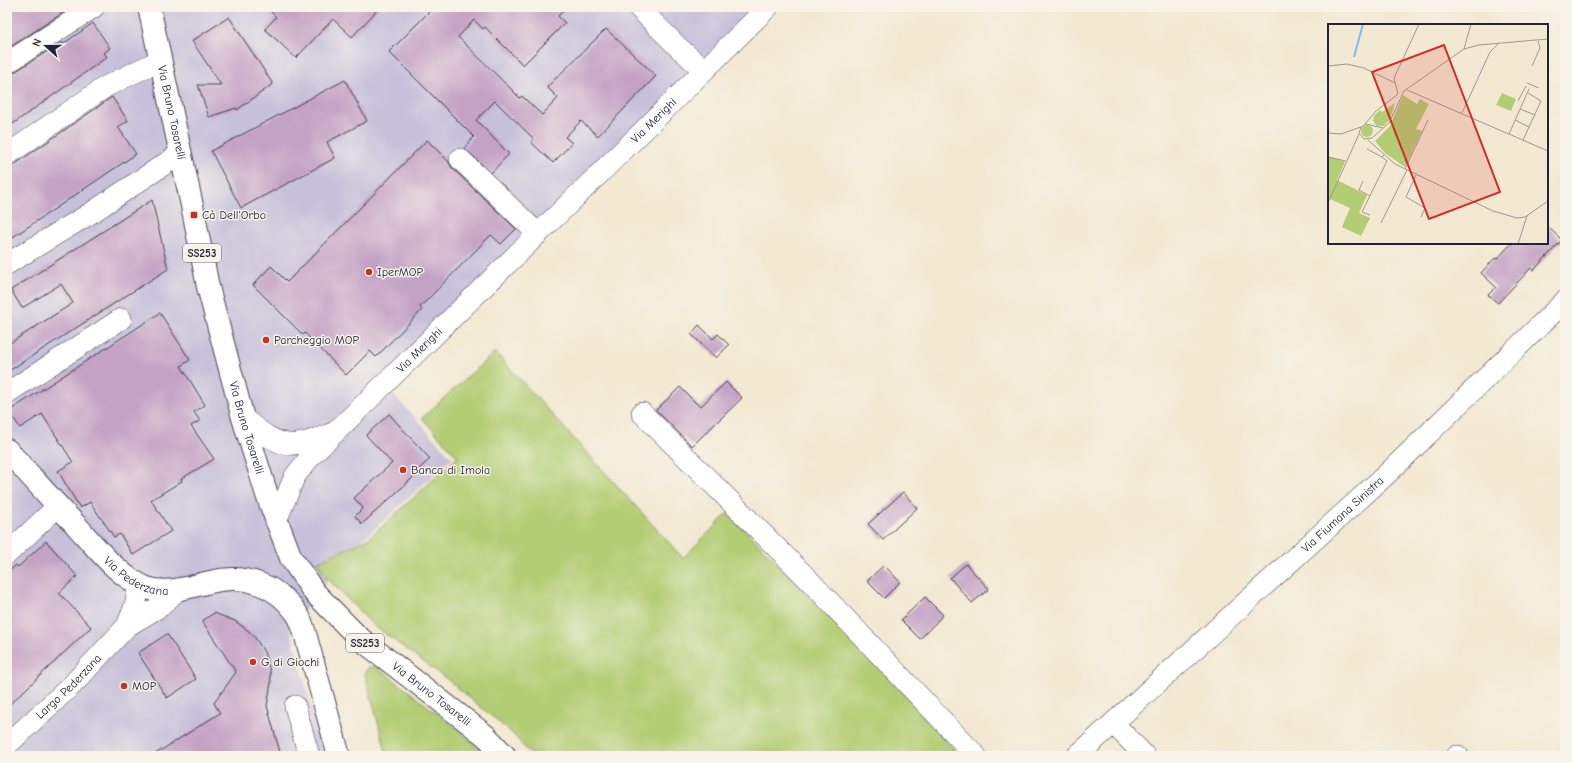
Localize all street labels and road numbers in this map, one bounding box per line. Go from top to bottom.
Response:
street label: Via Bruno Tosarelli [155,64,189,161]
street label: Via Merighi [628,95,679,146]
road number: SS253 [183,244,221,262]
street label: Via Merighi [393,325,445,375]
street label: Via Bruno Tosarelli [226,380,267,476]
street label: Via Fiumana Sinistra [1299,473,1386,555]
street label: Via Pederzana [101,553,168,598]
road number: SS253 [346,634,384,652]
street label: Largo Pederzana [33,651,104,722]
street label: Via Bruno Tosarelli [389,659,474,729]

